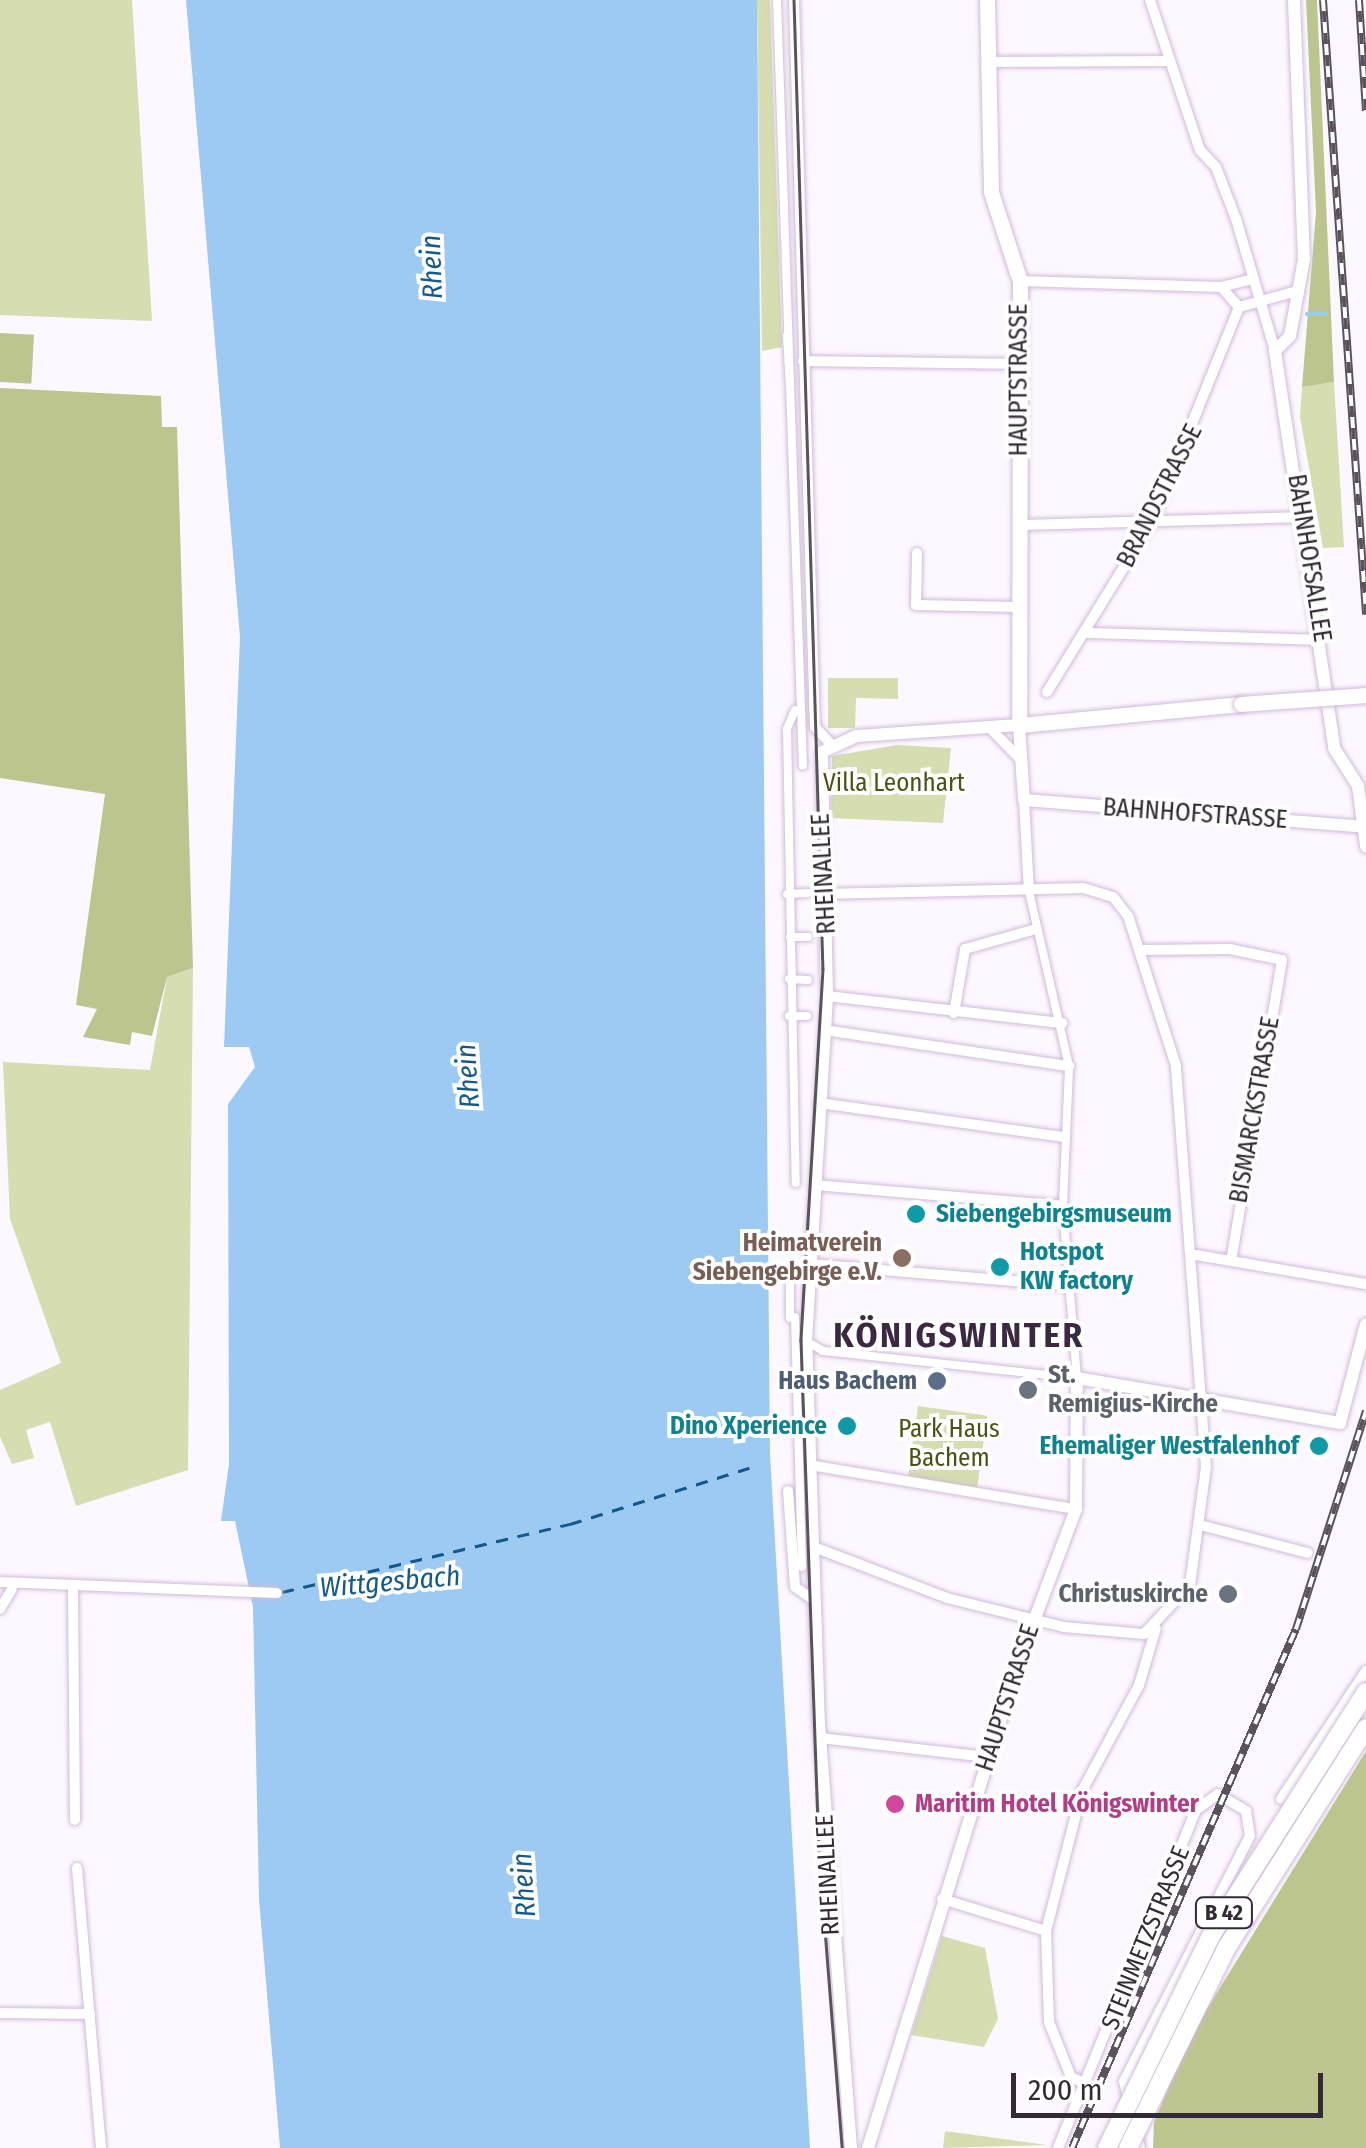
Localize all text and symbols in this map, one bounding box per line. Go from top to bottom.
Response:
water label: Rhein [414,234,450,300]
street label: HAUPTSTRASSE [1004,304,1034,456]
street label: BRANDSTRASSE [1111,419,1209,573]
street label: BAHNHOFSALLEE [1281,472,1337,644]
park label: Villa Leonhart [823,768,965,798]
street label: BAHNHOFSTRASSE [1102,793,1288,835]
street label: RHEINALLEE [806,813,842,935]
street label: BISMARCKSTRASSE [1224,1014,1286,1206]
water label: Rhein [449,1043,487,1109]
place label: Siebengebirgsmuseum [936,1199,1172,1229]
marker: Siebengebirgsmuseum [905,1203,927,1225]
place label: Heimatverein Siebengebirge e.V. [693,1229,882,1288]
place label: Hotspot KW factory [1020,1238,1133,1297]
marker: Heimatverein Siebengebirge e.V. [891,1247,913,1269]
marker: Hotspot KW factory [989,1256,1011,1278]
district label: KÖNIGSWINTER [833,1314,1085,1356]
place label: St. Remigius-Kirche [1048,1361,1218,1420]
place label: Haus Bachem [778,1366,917,1396]
marker: Haus Bachem [926,1370,948,1392]
marker: St. Remigius-Kirche [1017,1379,1039,1401]
place label: Dino Xperience [670,1411,827,1441]
marker: Dino Xperience [836,1415,858,1437]
park label: Park Haus Bachem [898,1415,1000,1474]
place label: Ehemaliger Westfalenhof [1039,1431,1299,1461]
marker: Ehemaliger Westfalenhof [1308,1435,1330,1457]
water label: Wittgesbach [318,1559,462,1605]
place label: Christuskirche [1058,1579,1208,1609]
marker: Christuskirche [1217,1583,1239,1605]
street label: HAUPTSTRASSE [970,1621,1046,1775]
place label: Maritim Hotel Königswinter [915,1789,1199,1819]
marker: Maritim Hotel Königswinter [884,1793,906,1815]
street label: RHEINALLEE [810,1814,846,1936]
street label: STEINMETZSTRASSE [1095,1842,1197,2034]
water label: Rhein [505,1852,543,1918]
road number: B 42 [1194,1896,1254,1930]
scale bar [1016,2053,1328,2115]
text: 200 m [1028,2072,1103,2108]

